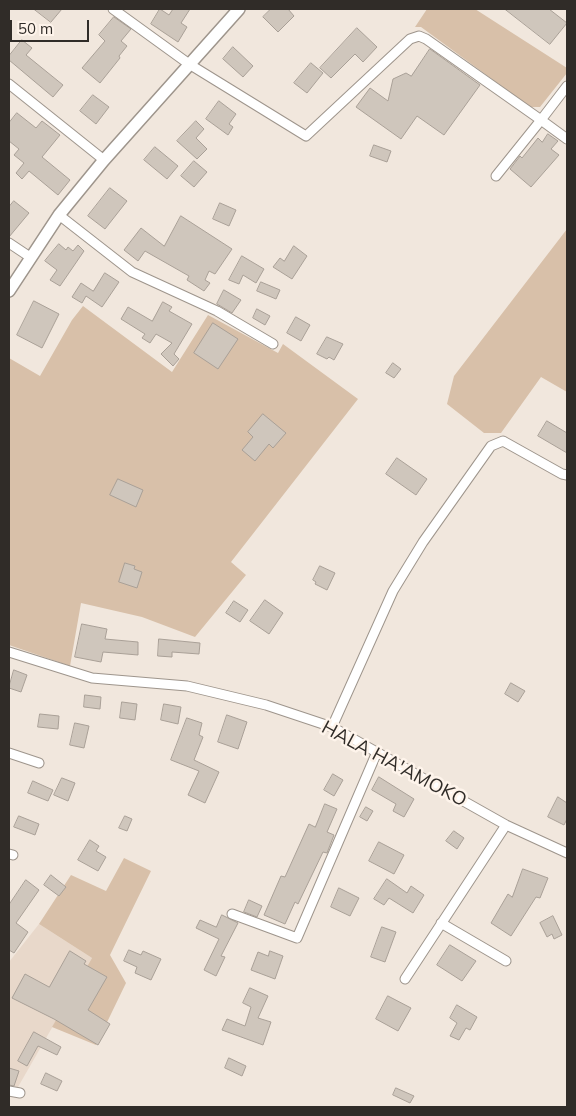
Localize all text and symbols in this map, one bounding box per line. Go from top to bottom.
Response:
scale bar [12,10,91,42]
text: 50 m [18,19,53,38]
street label: HALA HA'AMOKO [317,716,471,812]

